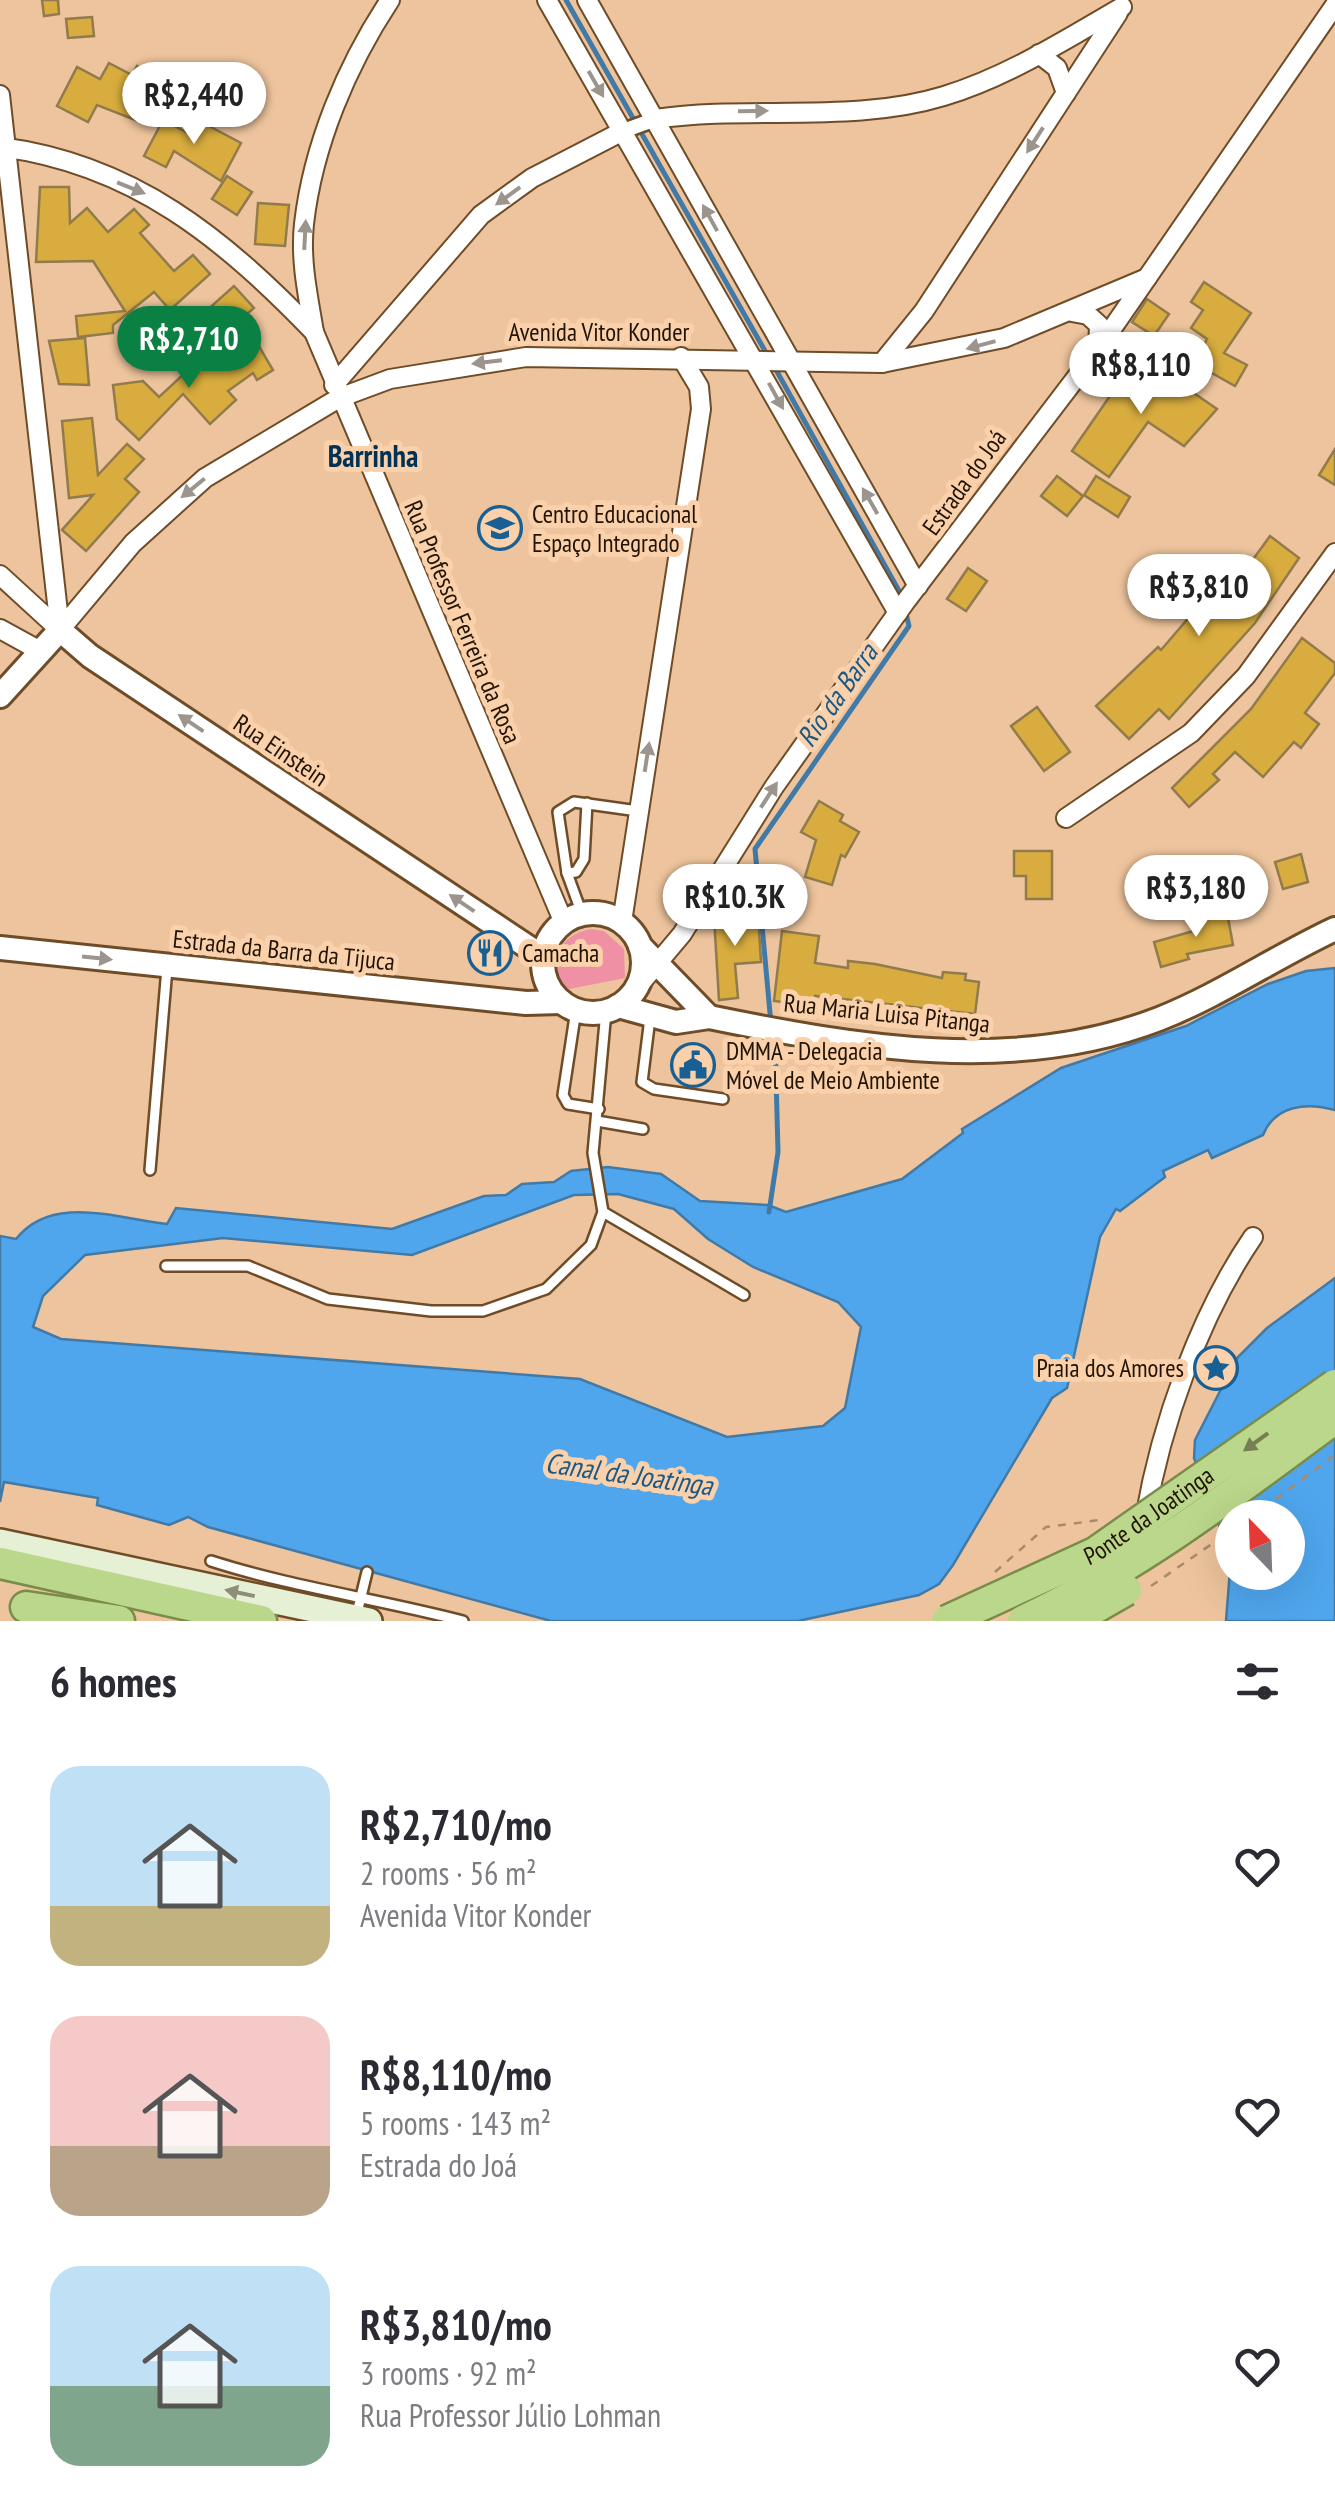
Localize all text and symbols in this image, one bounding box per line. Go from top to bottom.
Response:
pin: R$2,440 [102,62,286,147]
one-way arrow [587,70,604,98]
text: R$2,440 [144,73,244,115]
one-way arrow [738,103,770,119]
one-way arrow [1027,127,1045,154]
one-way arrow [116,180,146,196]
one-way arrow [495,185,521,205]
one-way arrow [702,204,720,232]
one-way arrow [297,219,313,251]
pin: R$2,710 [97,306,281,391]
street label: Avenida Vitor Konder [509,316,690,348]
text: R$2,710 [139,317,239,359]
pin: R$8,110 [1049,332,1233,417]
one-way arrow [965,337,996,353]
text: R$8,110 [1091,343,1191,385]
one-way arrow [470,354,502,370]
one-way arrow [768,381,785,410]
street label: Estrada do Joá [915,423,1013,541]
district label: Barrinha [328,436,418,475]
one-way arrow [180,477,205,498]
one-way arrow [862,487,879,515]
street label: Rua Professor Ferreira da Rosa [397,496,529,748]
place label: Centro Educacional Espaço Integrado [532,498,697,559]
school or university icon: Centro Educacional Espaço Integrado [477,505,523,551]
pin: R$3,810 [1107,554,1291,639]
text: R$3,810 [1149,565,1249,607]
water label: Rio da Barra [788,634,887,754]
street label: Rua Einstein [228,707,334,793]
one-way arrow [178,715,205,733]
one-way arrow [640,741,656,772]
one-way arrow [760,781,778,808]
pin: R$3,180 [1104,855,1288,940]
pin: R$10.3K [643,864,827,949]
text: R$3,180 [1146,866,1246,908]
text: R$10.3K [685,875,785,917]
one-way arrow [449,894,476,913]
street label: Estrada da Barra da Tijuca [171,922,397,978]
restaurant icon: Camacha [467,930,513,976]
place label: Camacha [522,937,599,969]
one-way arrow [82,950,113,966]
street label: Rua Maria Luisa Pitanga [782,986,992,1040]
place label: DMMA - Delegacia Móvel de Meio Ambiente [726,1035,940,1096]
public building icon: DMMA - Delegacia Móvel de Meio Ambiente [670,1042,716,1088]
place icon: Praia dos Amores [1193,1345,1239,1391]
place label: Praia dos Amores [1037,1352,1184,1384]
one-way arrow [1243,1432,1270,1451]
water label: Canal da Joatinga [543,1443,717,1504]
street label: Ponte da Joatinga [1079,1459,1220,1572]
north arrow [1215,1500,1305,1590]
map controls [1215,1500,1305,1590]
one-way arrow [224,1584,255,1600]
text: 6 homes [50,1654,177,1709]
icon: filters [1230,1654,1285,1709]
text: R$2,710/mo [360,1797,552,1852]
icon: home [130,1806,250,1926]
icon: heart [1230,1839,1285,1894]
text: 2 rooms · 56 m² [360,1852,537,1894]
text: Avenida Vitor Konder [360,1894,591,1936]
text: R$8,110/mo [360,2047,552,2102]
icon: home [130,2056,250,2176]
icon: heart [1230,2089,1285,2144]
text: 5 rooms · 143 m² [360,2102,551,2144]
text: Estrada do Joá [360,2144,517,2186]
text: R$3,810/mo [360,2297,552,2352]
icon: home [130,2306,250,2426]
icon: heart [1230,2339,1285,2394]
text: 3 rooms · 92 m² [360,2352,537,2394]
text: Rua Professor Júlio Lohman [360,2394,661,2436]

